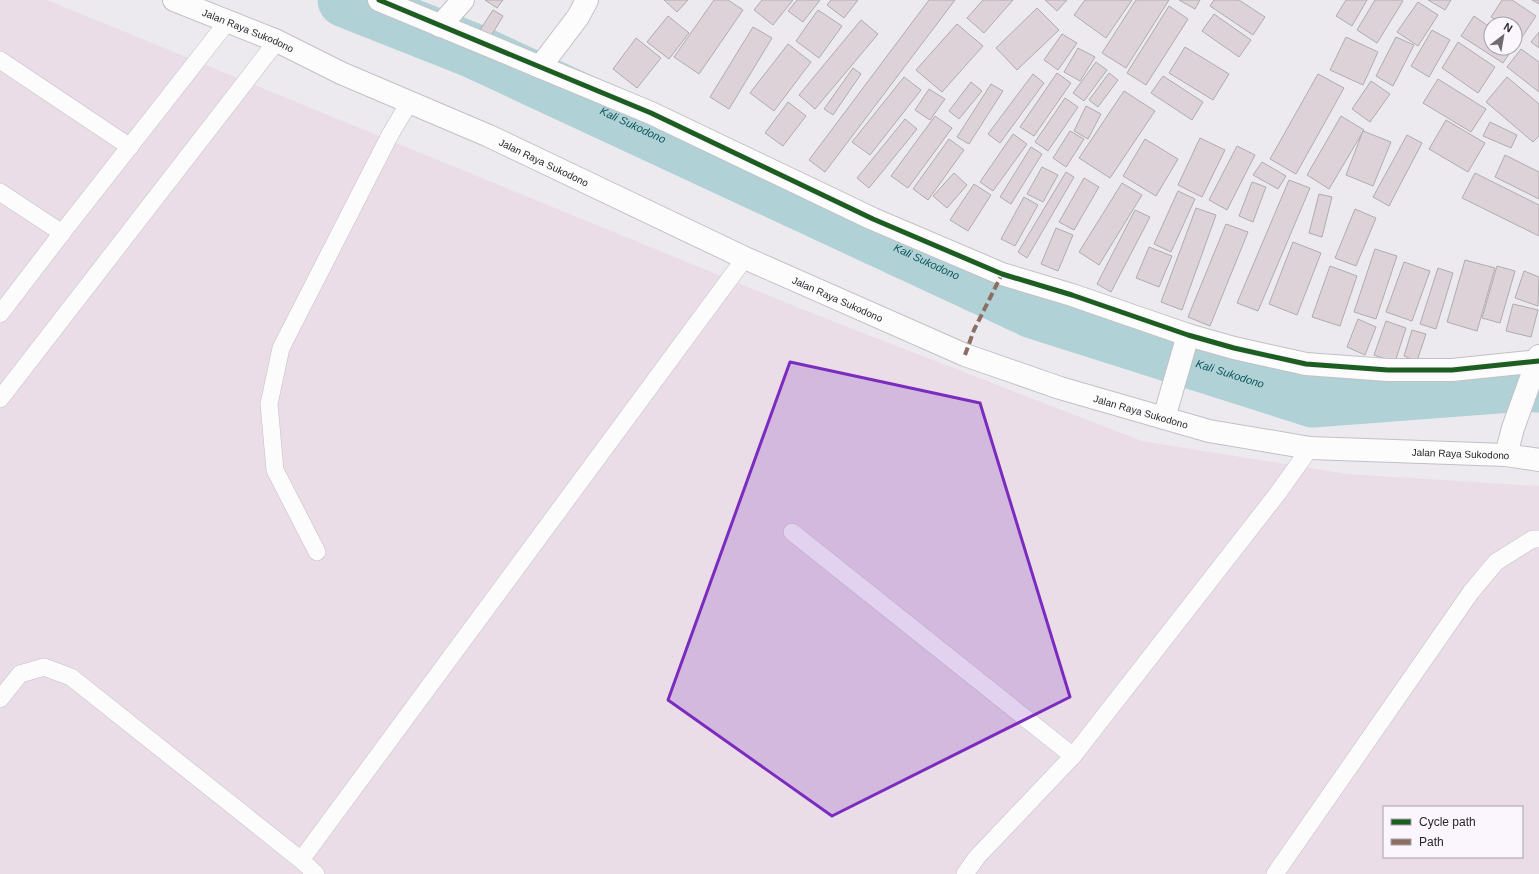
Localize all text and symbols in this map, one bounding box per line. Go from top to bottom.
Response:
street label: Jalan Raya Sukodono [201,7,296,55]
north arrow [1483,16,1523,56]
text: N [1502,20,1515,35]
water label: Kali Sukodono [598,105,668,145]
street label: Jalan Raya Sukodono [497,137,591,189]
water label: Kali Sukodono [892,241,961,282]
street label: Jalan Raya Sukodono [790,274,885,324]
water label: Kali Sukodono [1194,357,1266,390]
street label: Jalan Raya Sukodono [1092,393,1190,431]
street label: Jalan Raya Sukodono [1411,447,1511,462]
legend [1383,806,1523,858]
text: Cycle path [1419,815,1476,829]
text: Path [1419,835,1444,849]

